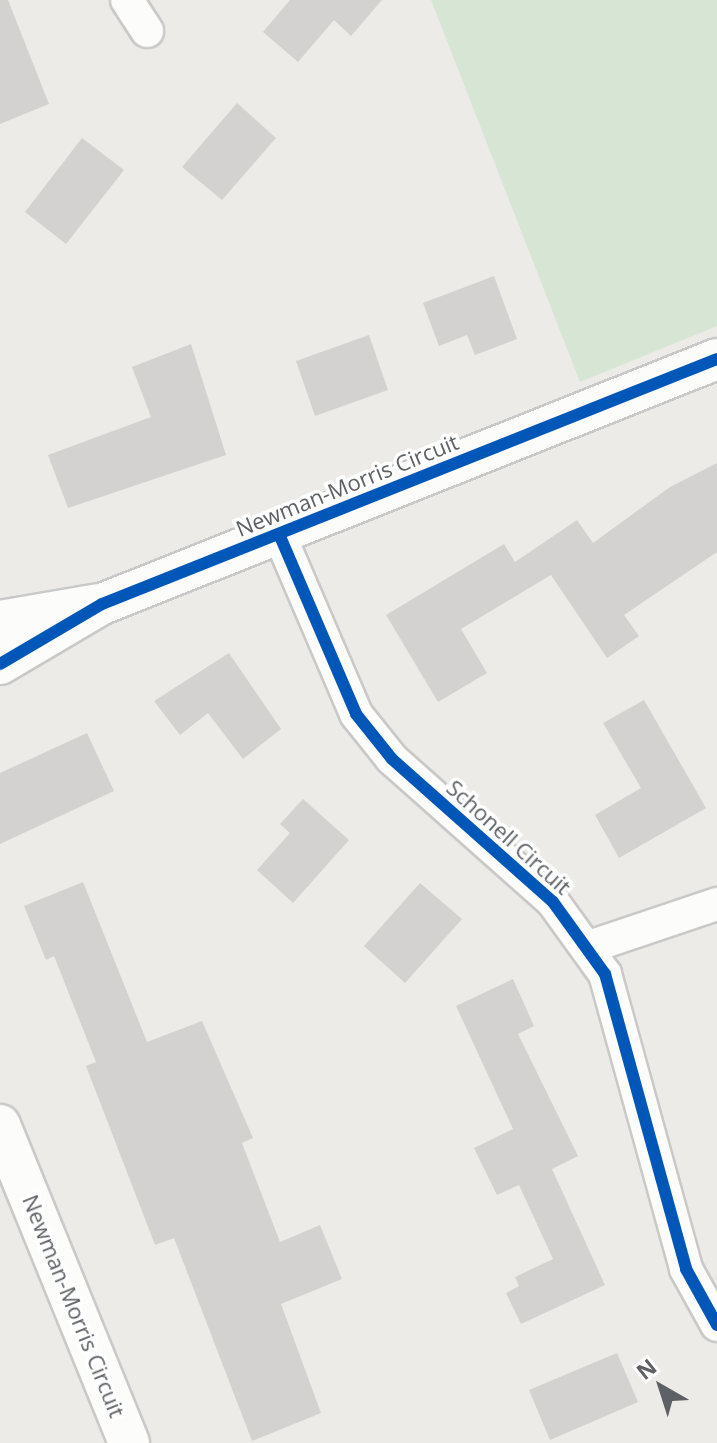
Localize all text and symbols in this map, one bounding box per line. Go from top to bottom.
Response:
street label: Newman-Morris Circuit [232,428,462,542]
street label: Schonell Circuit [442,774,576,900]
street label: Newman-Morris Circuit [17,1191,131,1421]
north arrow [621,1347,701,1427]
text: N [629,1351,662,1386]

